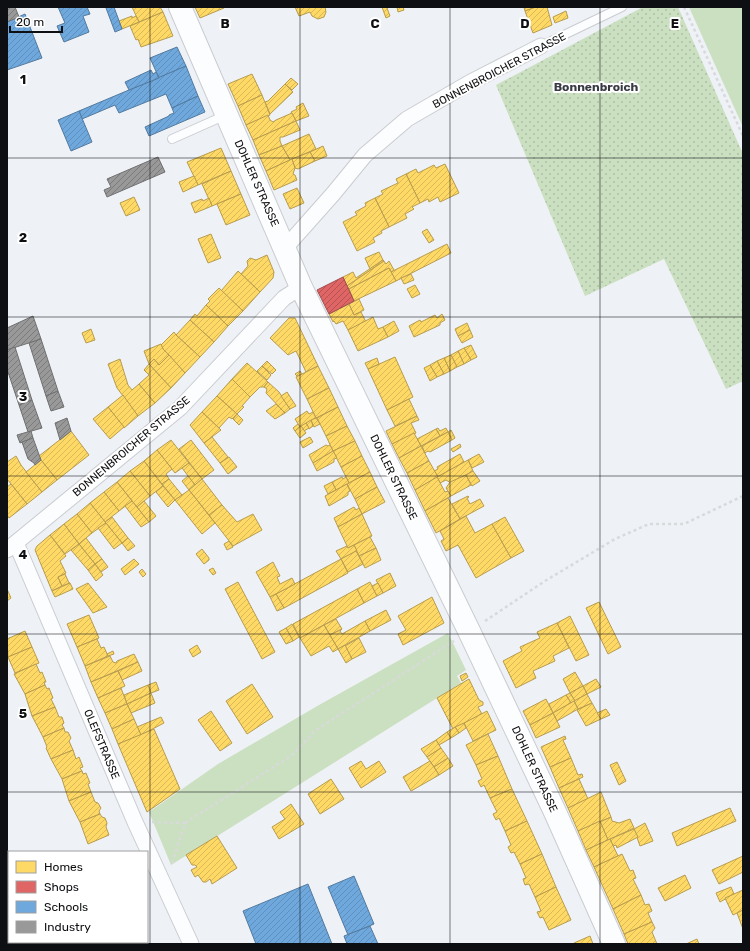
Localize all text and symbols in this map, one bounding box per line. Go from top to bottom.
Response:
scale bar [10,8,62,34]
text: 20 m [16,15,44,29]
text: B [220,16,230,31]
text: C [370,16,380,31]
text: D [520,16,530,31]
text: E [671,16,679,31]
street label: BONNENBROICHER STRASSE [430,30,568,111]
text: 1 [20,72,26,87]
district label: Bonnenbroich [554,80,639,94]
street label: DOHLER STRASSE [232,138,282,229]
text: 2 [19,230,27,245]
text: 3 [19,389,28,404]
street label: BONNENBROICHER STRASSE [70,393,193,499]
street label: DOHLER STRASSE [367,432,420,522]
text: 4 [19,547,28,562]
text: 5 [19,706,27,721]
street label: OLEFSTRASSE [81,707,122,781]
street label: DOHLER STRASSE [509,724,560,815]
legend [8,851,148,943]
text: Homes [44,860,83,874]
text: Shops [44,880,79,894]
text: Schools [44,900,88,914]
text: Industry [44,920,91,934]

